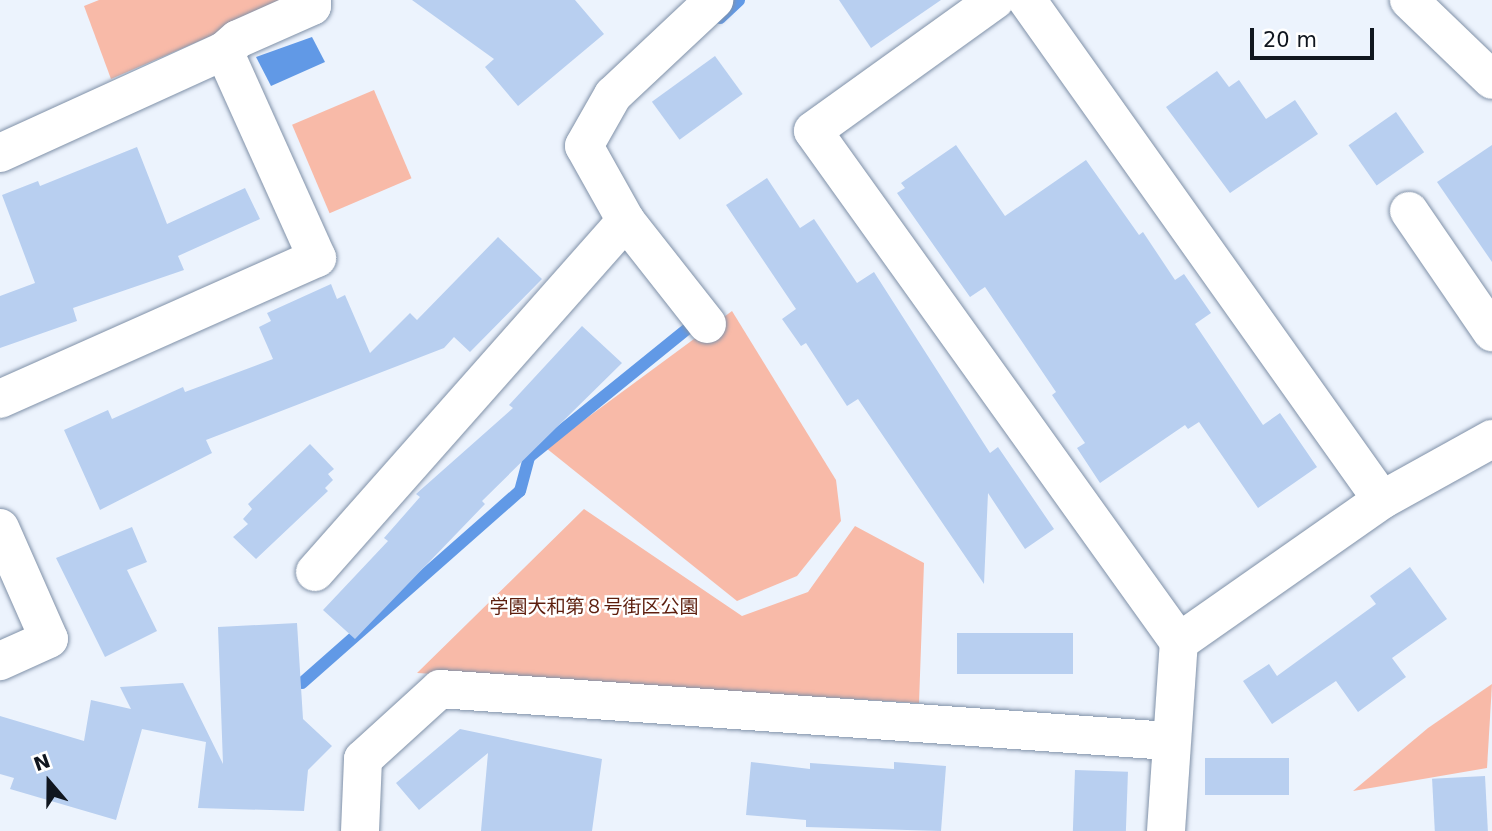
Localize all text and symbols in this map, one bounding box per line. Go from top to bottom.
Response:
scale bar [1254,14,1378,58]
text: 20 m [1263,28,1317,52]
park label: 学園大和第８号街区公園 [490,596,698,618]
north arrow [14,747,84,817]
text: N [31,749,53,775]

